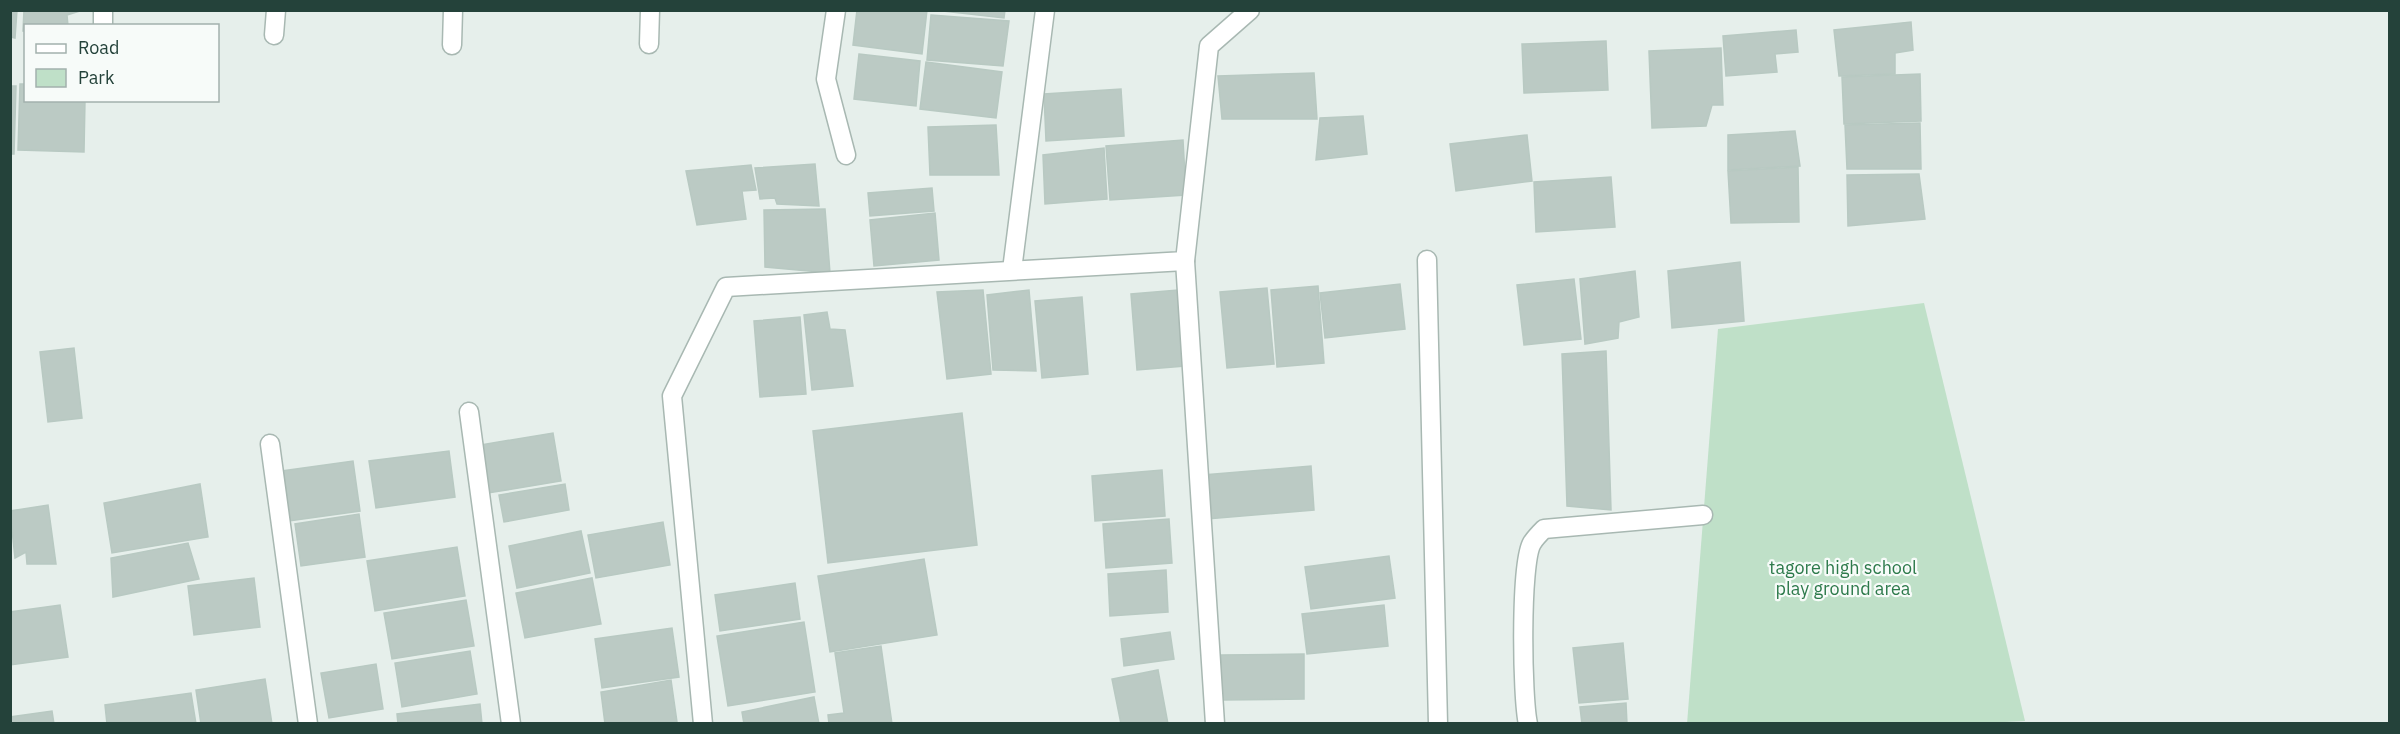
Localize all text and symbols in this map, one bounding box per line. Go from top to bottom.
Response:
legend [24,24,219,102]
text: Road [78,36,119,59]
text: Park [78,66,115,89]
park label: tagore high school play ground area [1769,556,1917,600]

